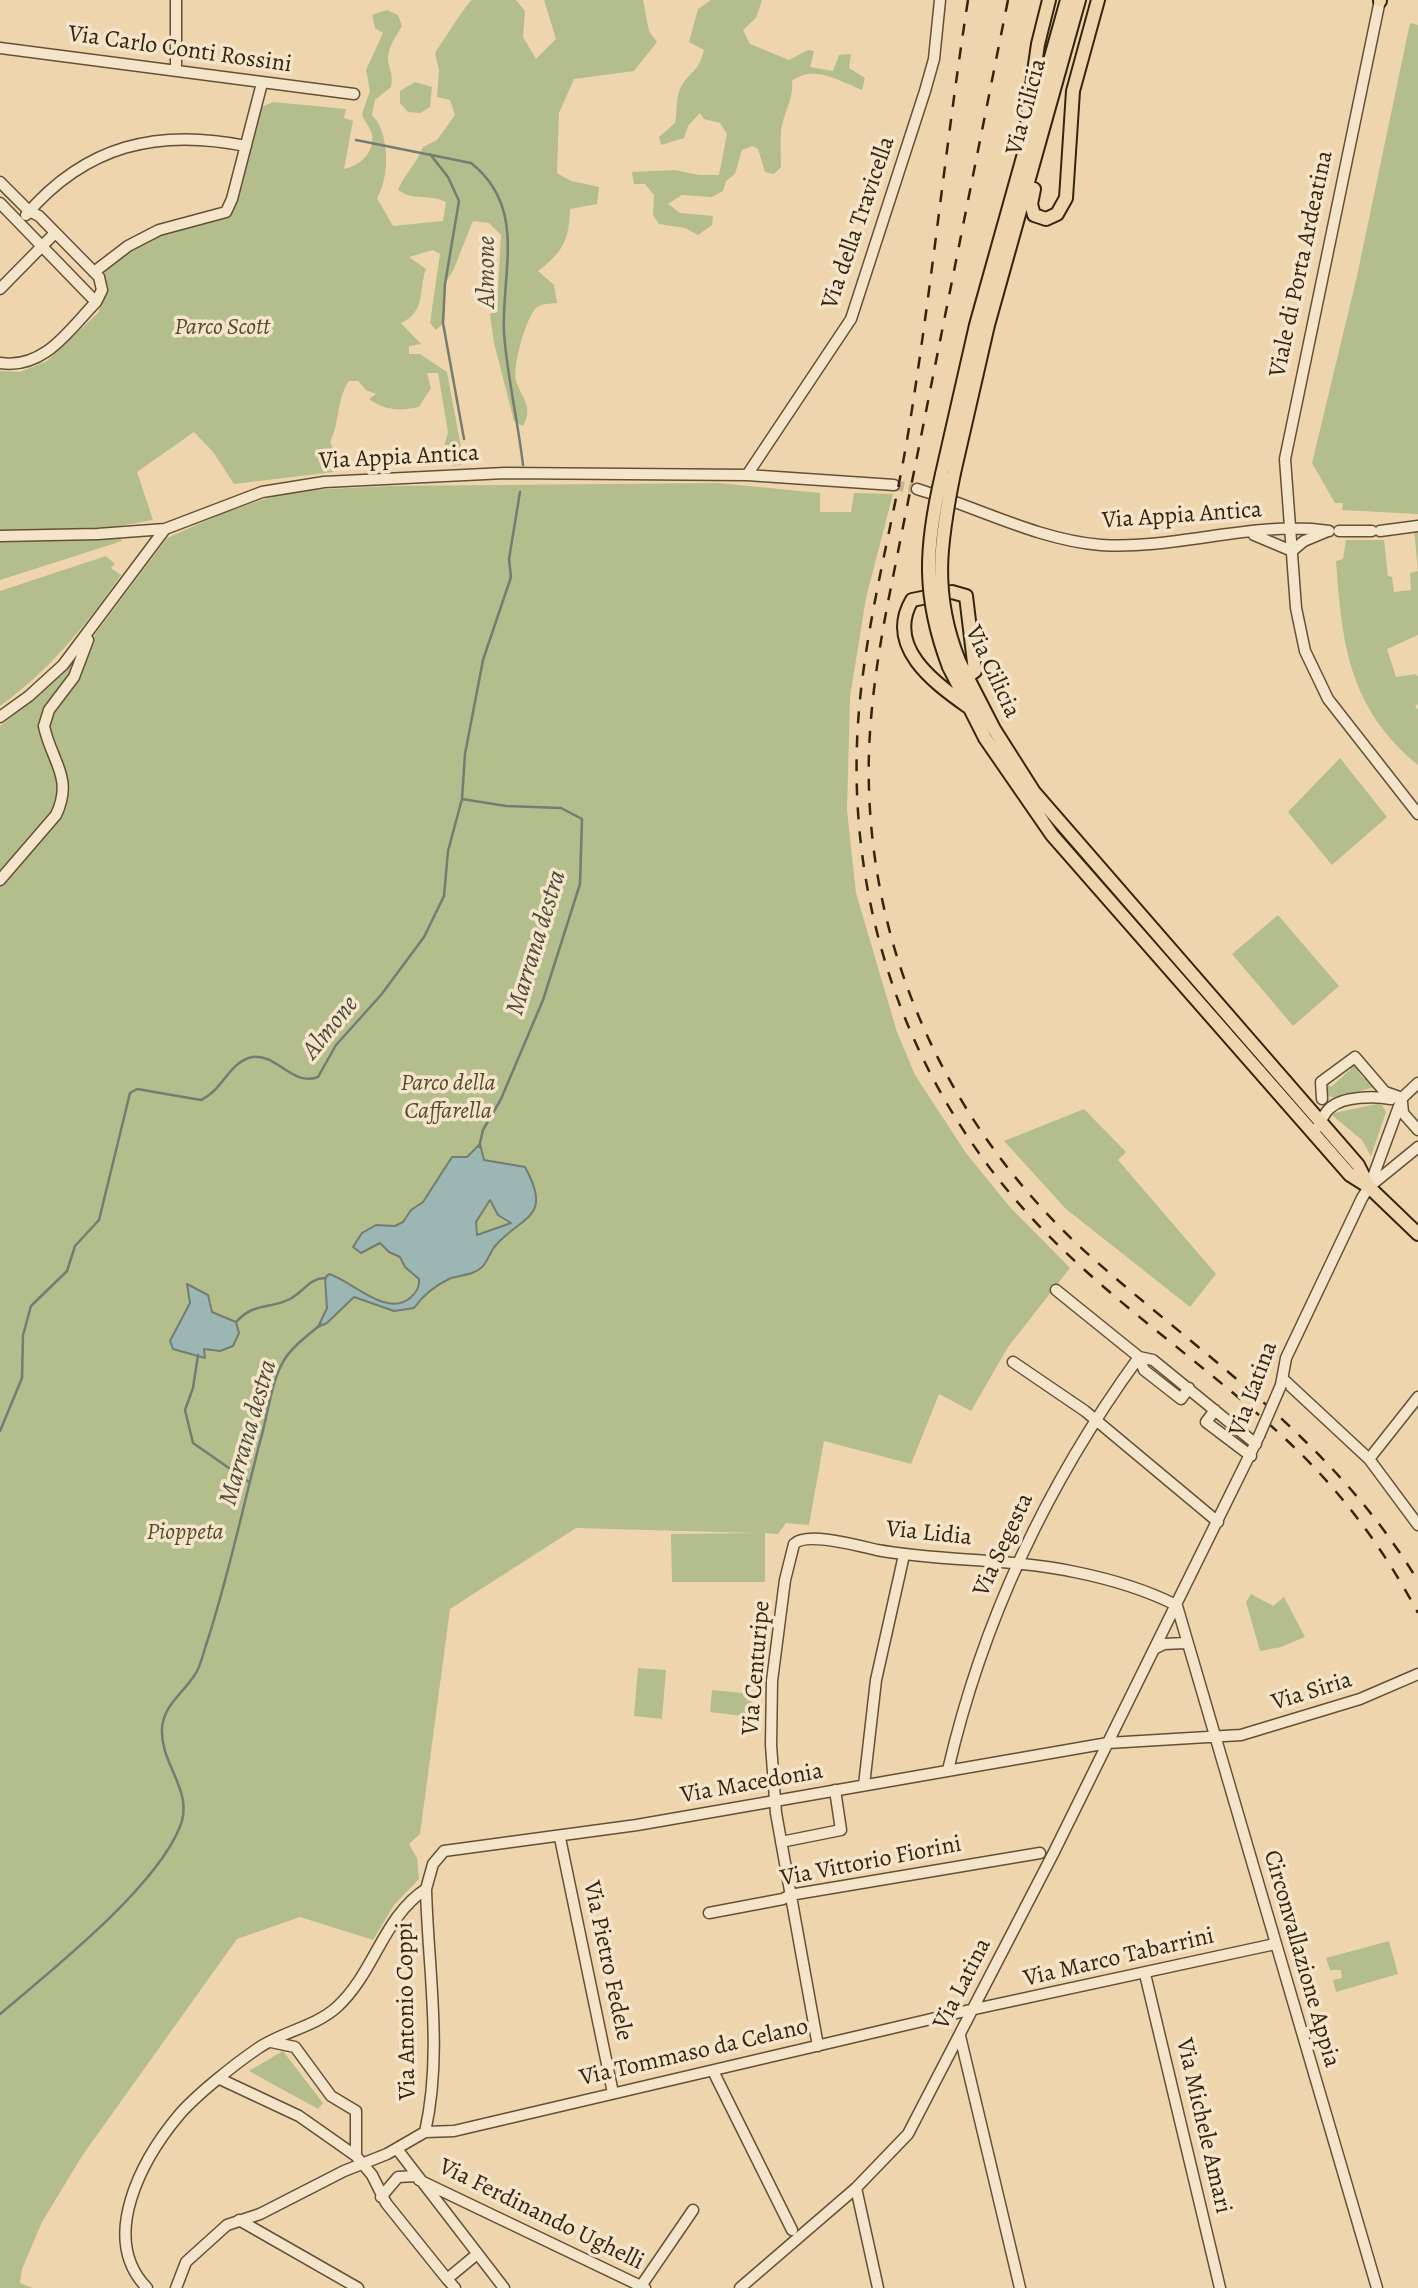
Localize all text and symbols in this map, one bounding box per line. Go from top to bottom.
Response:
street label: Via Carlo Conti Rossini [66,20,294,80]
street label: Via Cilicia [1000,56,1054,158]
street label: Via della Travicella [816,133,902,313]
street label: Viale di Porta Ardeatina [1264,148,1340,380]
water label: Almone [472,236,504,308]
park label: Parco Scott [174,314,270,342]
street label: Via Appia Antica [318,439,480,477]
street label: Via Appia Antica [1101,496,1263,536]
street label: Via Cilicia [958,621,1026,723]
water label: Marrana destra [500,867,574,1019]
water label: Almone [296,990,366,1066]
park label: Parco della Caffarella [400,1070,496,1126]
street label: Via Latina [1224,1338,1284,1440]
water label: Marrana destra [213,1357,285,1509]
street label: Via Segesta [968,1489,1040,1601]
street label: Via Lidia [885,1515,973,1553]
park label: Pioppeta [146,1519,224,1547]
street label: Via Centuripe [737,1599,777,1737]
street label: Via Siria [1268,1666,1356,1718]
street label: Via Macedonia [679,1757,825,1811]
street label: Via Vittorio Fiorini [778,1830,964,1894]
street label: Circonvallazione Appia [1256,1847,1346,2071]
street label: Via Pietro Fedele [576,1878,638,2044]
street label: Via Antonio Coppi [391,1922,423,2100]
street label: Via Marco Tabarrini [1021,1922,1217,1994]
street label: Via Latina [928,1933,998,2035]
street label: Via Tommaso da Celano [577,2013,811,2093]
street label: Via Michele Amari [1169,2036,1237,2216]
street label: Via Ferdinando Ughelli [434,2153,648,2277]

